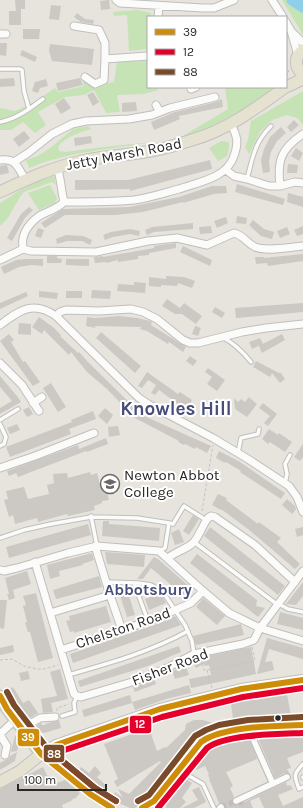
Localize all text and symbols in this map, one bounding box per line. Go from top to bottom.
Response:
legend [147,16,287,88]
text: 39 [183,25,197,39]
text: 12 [183,45,194,59]
text: 88 [183,65,198,79]
street label: Jetty Marsh Road [65,134,183,174]
district label: Knowles Hill [120,398,232,420]
place label: Newton Abbot College [124,466,220,501]
school or university icon: Newton Abbot College [99,473,121,495]
district label: Abbotsbury [104,580,192,599]
street label: Chelston Road [73,603,173,653]
street label: Fisher Road [129,644,211,690]
unlabelled marker [273,713,283,723]
line badge: 12 [129,715,152,734]
text: 12 [135,718,146,731]
line badge: 39 [17,728,40,747]
text: 39 [21,731,35,744]
line badge: 88 [43,744,65,763]
text: 88 [47,748,61,761]
scale bar [18,766,106,792]
text: 100 m [24,773,56,787]

